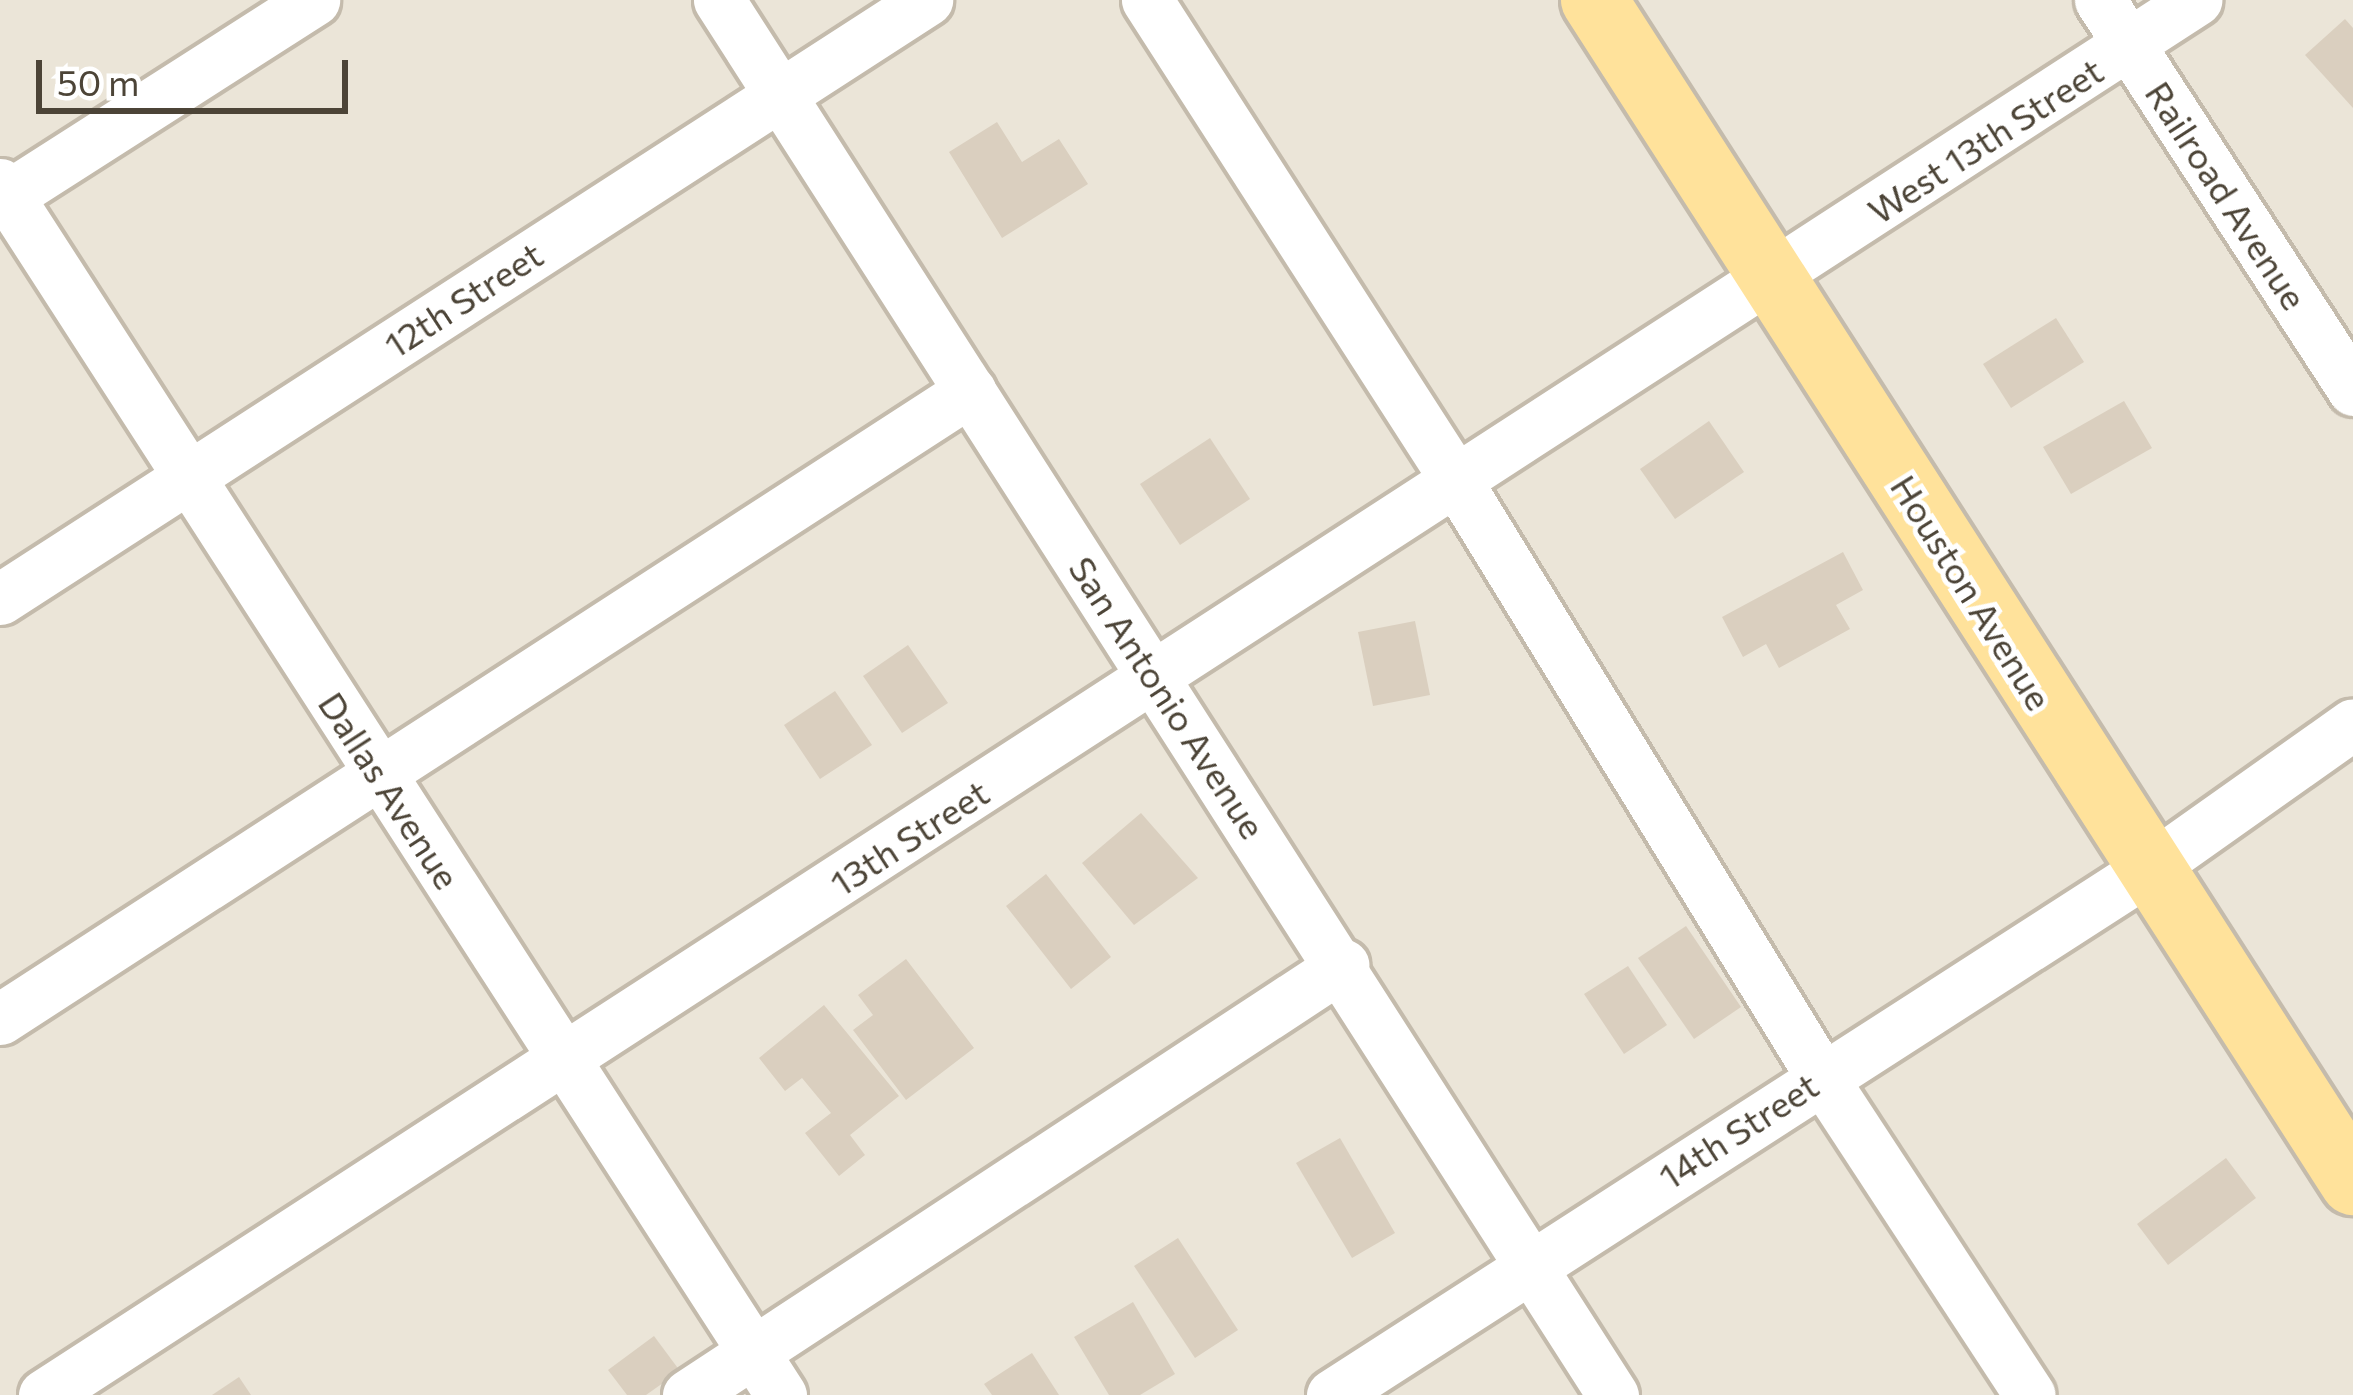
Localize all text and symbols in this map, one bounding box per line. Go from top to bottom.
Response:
scale bar [42,36,354,110]
street label: West 13th Street [1860,48,2110,232]
text: 50 m [57,59,139,103]
street label: Railroad Avenue [2137,73,2317,317]
street label: 12th Street [376,232,550,366]
street label: Houston Avenue [1883,467,2061,717]
street label: San Antonio Avenue [1061,548,1275,846]
street label: Dallas Avenue [310,684,470,896]
street label: 13th Street [822,770,996,904]
street label: 14th Street [1650,1063,1826,1197]

